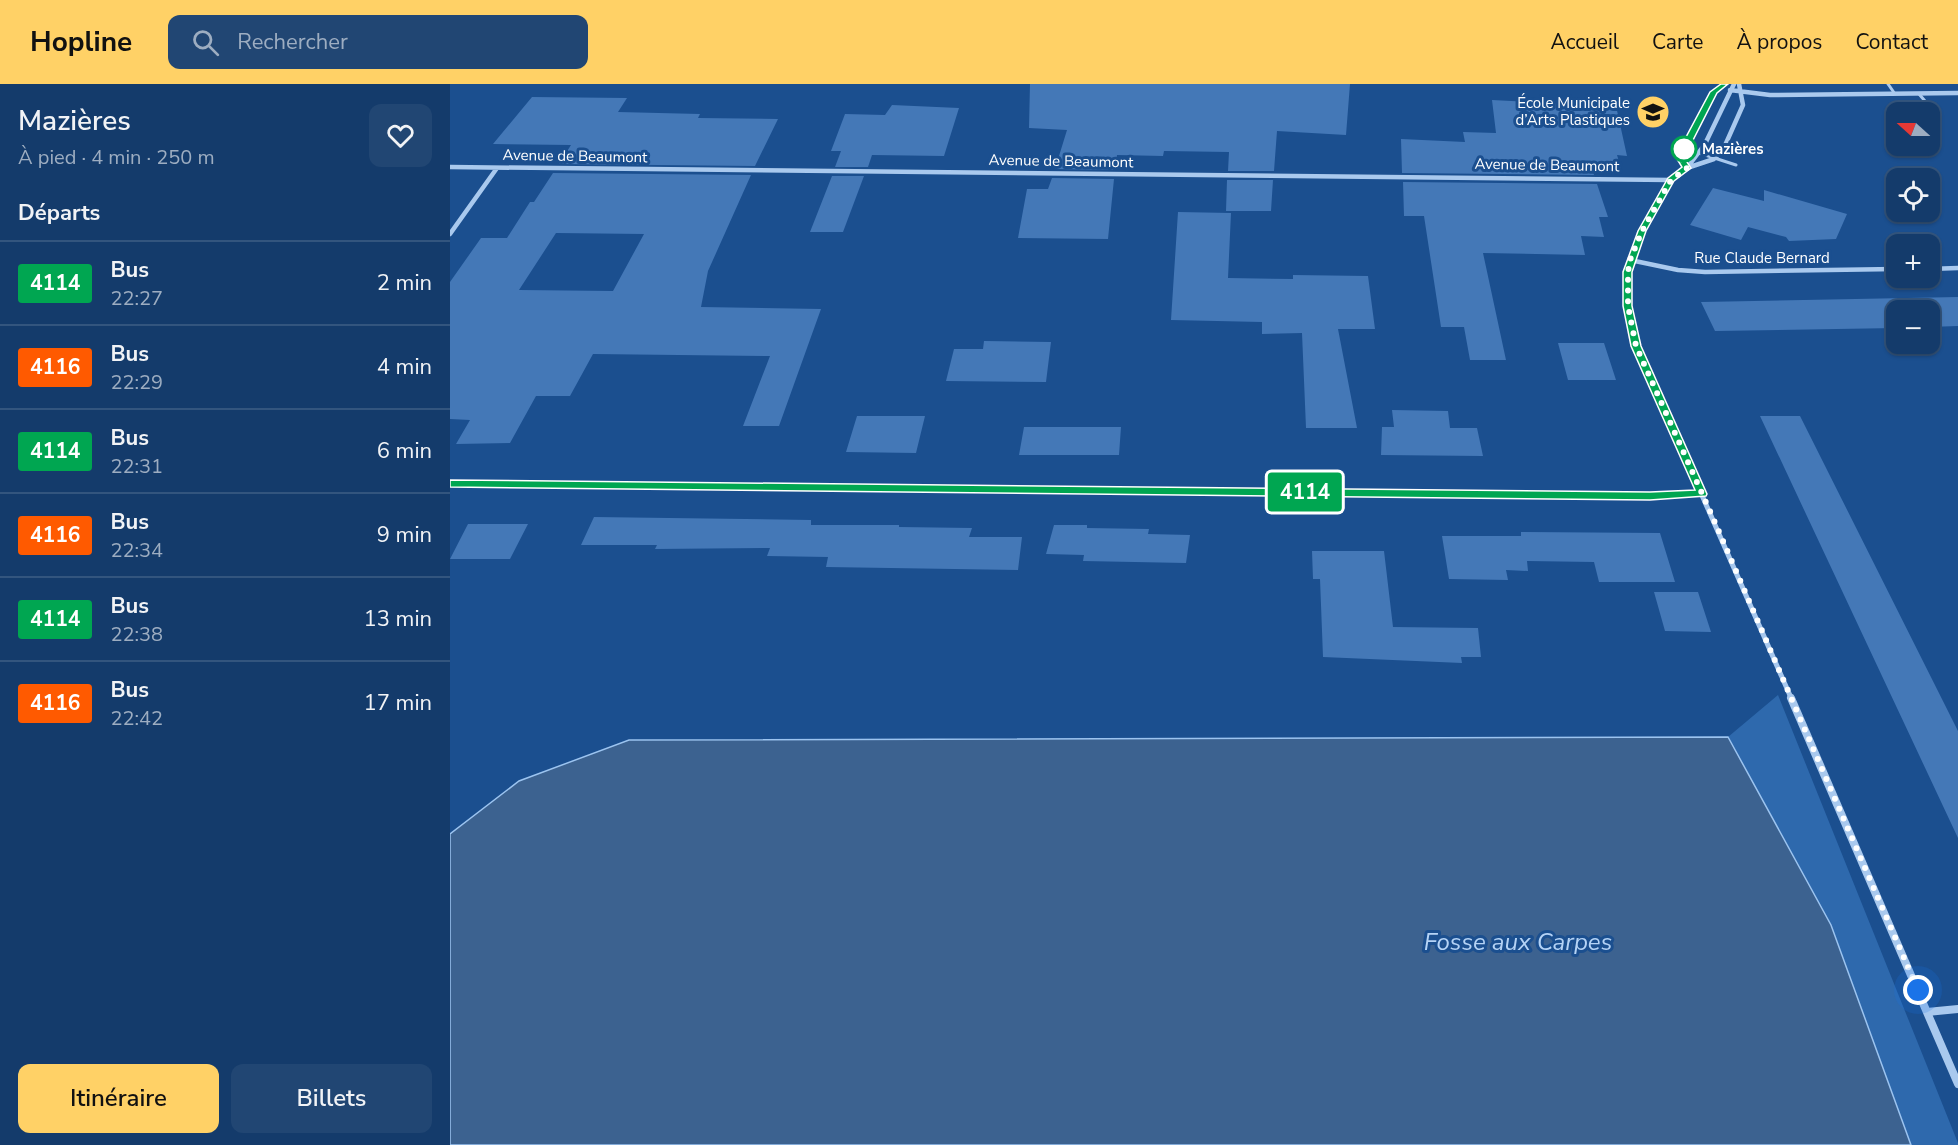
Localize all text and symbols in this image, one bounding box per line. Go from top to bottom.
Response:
search box [168,15,588,69]
text: Hopline [30,23,132,61]
icon: search [189,26,222,59]
text: Rechercher [237,27,348,57]
text: Accueil [1550,28,1619,56]
text: Carte [1652,28,1703,56]
text: À propos [1736,28,1822,56]
text: Contact [1855,28,1928,56]
place label: École Municipale d’Arts Plastiques [1516,93,1630,130]
school or university icon: École Municipale d’Arts Plastiques [1635,94,1671,130]
text: Mazières [18,102,131,140]
north arrow [1886,102,1940,156]
map controls [1886,102,1940,354]
button: heart [369,104,432,167]
marker: Mazières [1671,136,1697,162]
place label: Mazières [1702,139,1764,159]
text: À pied · 4 min · 250 m [18,144,215,171]
street label: Avenue de Beaumont [502,145,648,167]
street label: Avenue de Beaumont [988,150,1134,172]
street label: Avenue de Beaumont [1474,154,1620,176]
button: locate [1886,168,1940,222]
text: Départs [18,198,100,228]
button: + [1886,234,1940,288]
street label: Rue Claude Bernard [1694,248,1830,268]
text: Bus [110,255,149,285]
text: 2 min [377,268,432,298]
text: 4114 [30,269,80,297]
text: 22:27 [110,285,163,312]
button: − [1886,300,1940,354]
text: Bus [110,339,149,369]
text: 4 min [377,352,432,382]
text: 4116 [30,353,80,381]
text: 22:29 [110,369,163,396]
text: Bus [110,423,149,453]
text: 6 min [377,436,432,466]
text: 4114 [30,437,80,465]
text: 22:31 [110,453,163,480]
line badge: 4114 [1263,472,1347,512]
text: 4114 [1280,478,1330,506]
text: Bus [110,507,149,537]
text: 9 min [377,520,432,550]
text: 4116 [30,521,80,549]
text: 22:34 [110,537,163,564]
text: Bus [110,591,149,621]
text: 13 min [364,604,432,634]
text: 4114 [30,605,80,633]
text: 22:38 [110,621,163,648]
text: Bus [110,675,149,705]
text: 17 min [364,688,432,718]
text: 4116 [30,689,80,717]
text: 22:42 [110,705,163,732]
water label: Fosse aux Carpes [1424,926,1612,958]
your location [1903,975,1933,1005]
button: Itinéraire [18,1064,219,1133]
button: Billets [231,1064,432,1133]

